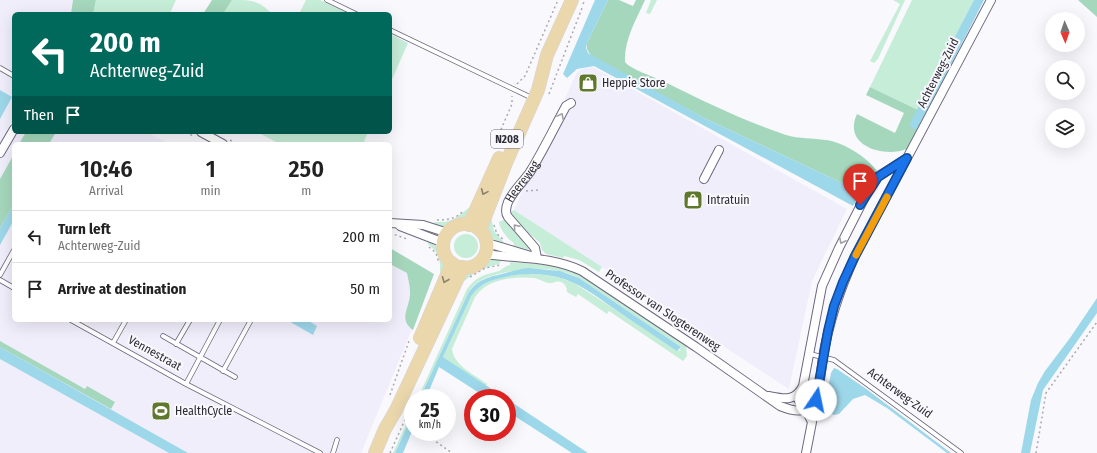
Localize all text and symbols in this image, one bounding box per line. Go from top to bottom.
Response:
north arrow [1045,12,1085,52]
map controls [1045,12,1085,148]
text: 200 m [90,26,161,59]
icon: left [24,28,76,80]
street label: Achterweg-Zuid [914,36,962,110]
text: Achterweg-Zuid [90,60,204,82]
button: search [1045,60,1085,100]
shop icon: Heppie Store [577,72,599,94]
place label: Heppie Store [602,76,666,90]
icon: arrive [62,104,84,126]
text: Then [24,106,54,124]
button: layers [1045,108,1085,148]
one-way arrow [556,112,563,120]
road number: N208 [491,130,523,148]
text: 10:46 [80,155,133,183]
text: 1 [206,155,216,183]
text: 250 [289,155,324,183]
street label: Heereweg [502,158,542,205]
pin [843,164,877,205]
icon: arrive [849,170,871,192]
text: Arrival [89,183,124,198]
text: min [201,183,221,198]
text: m [301,183,311,198]
one-way arrow [481,188,489,195]
shop icon: Intratuin [682,189,704,211]
place label: Intratuin [707,193,750,207]
text: Turn left [58,220,111,238]
one-way arrow [513,224,520,232]
icon: left [24,226,46,248]
text: 200 m [343,228,380,246]
one-way arrow [839,237,847,245]
text: Achterweg-Zuid [58,238,141,253]
street label: Professor van Slogterenweg [603,266,723,354]
one-way arrow [442,276,450,284]
icon: arrive [24,278,46,300]
text: Arrive at destination [58,280,186,298]
text: 50 m [350,280,380,298]
street label: Vennestraat [126,333,184,373]
street label: Achterweg-Zuid [865,365,935,421]
position arrow [795,379,837,421]
speed limit sign: 30 [464,389,516,441]
text: 25 [420,398,440,422]
sports icon: HealthCycle [150,400,172,422]
place label: HealthCycle [175,404,232,418]
text: km/h [419,419,441,431]

